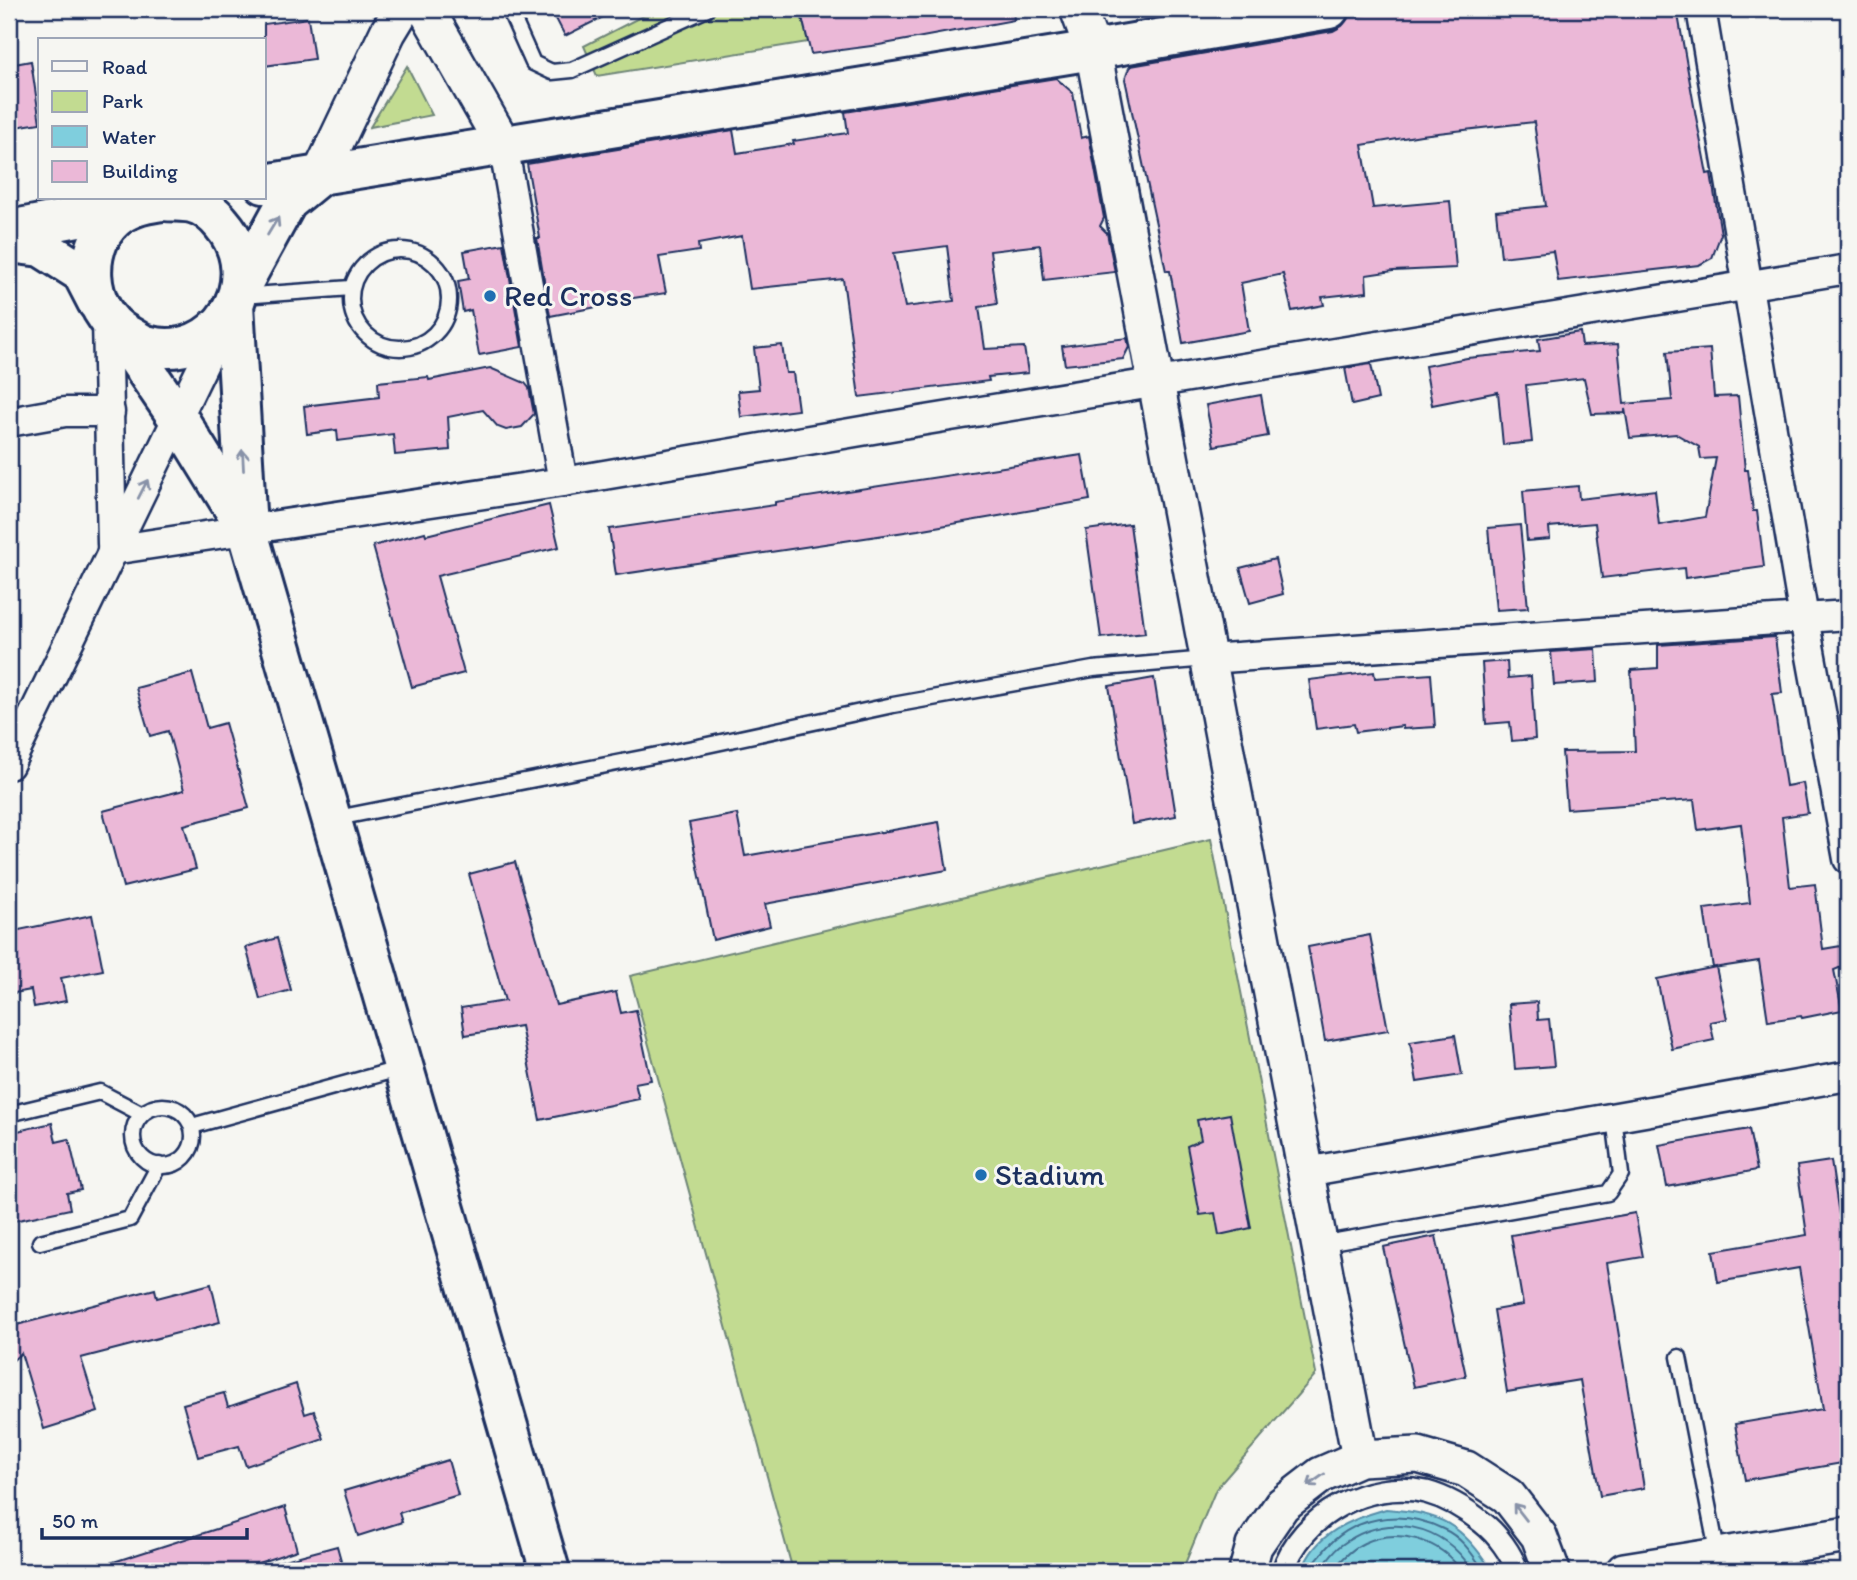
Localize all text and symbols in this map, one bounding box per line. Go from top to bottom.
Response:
legend [38,38,266,200]
text: Road [102,54,148,79]
text: Park [102,88,144,113]
text: Water [102,124,156,149]
text: Building [102,158,178,183]
one-way arrow [266,216,280,236]
place label: Red Cross [504,277,632,314]
marker: Red Cross [482,288,498,304]
one-way arrow [236,449,249,472]
one-way arrow [136,479,150,500]
place label: Stadium [995,1156,1104,1193]
marker: Stadium [973,1167,989,1183]
one-way arrow [1307,1473,1326,1487]
scale bar [42,1496,247,1540]
one-way arrow [1513,1503,1528,1521]
text: 50 m [52,1508,99,1533]

